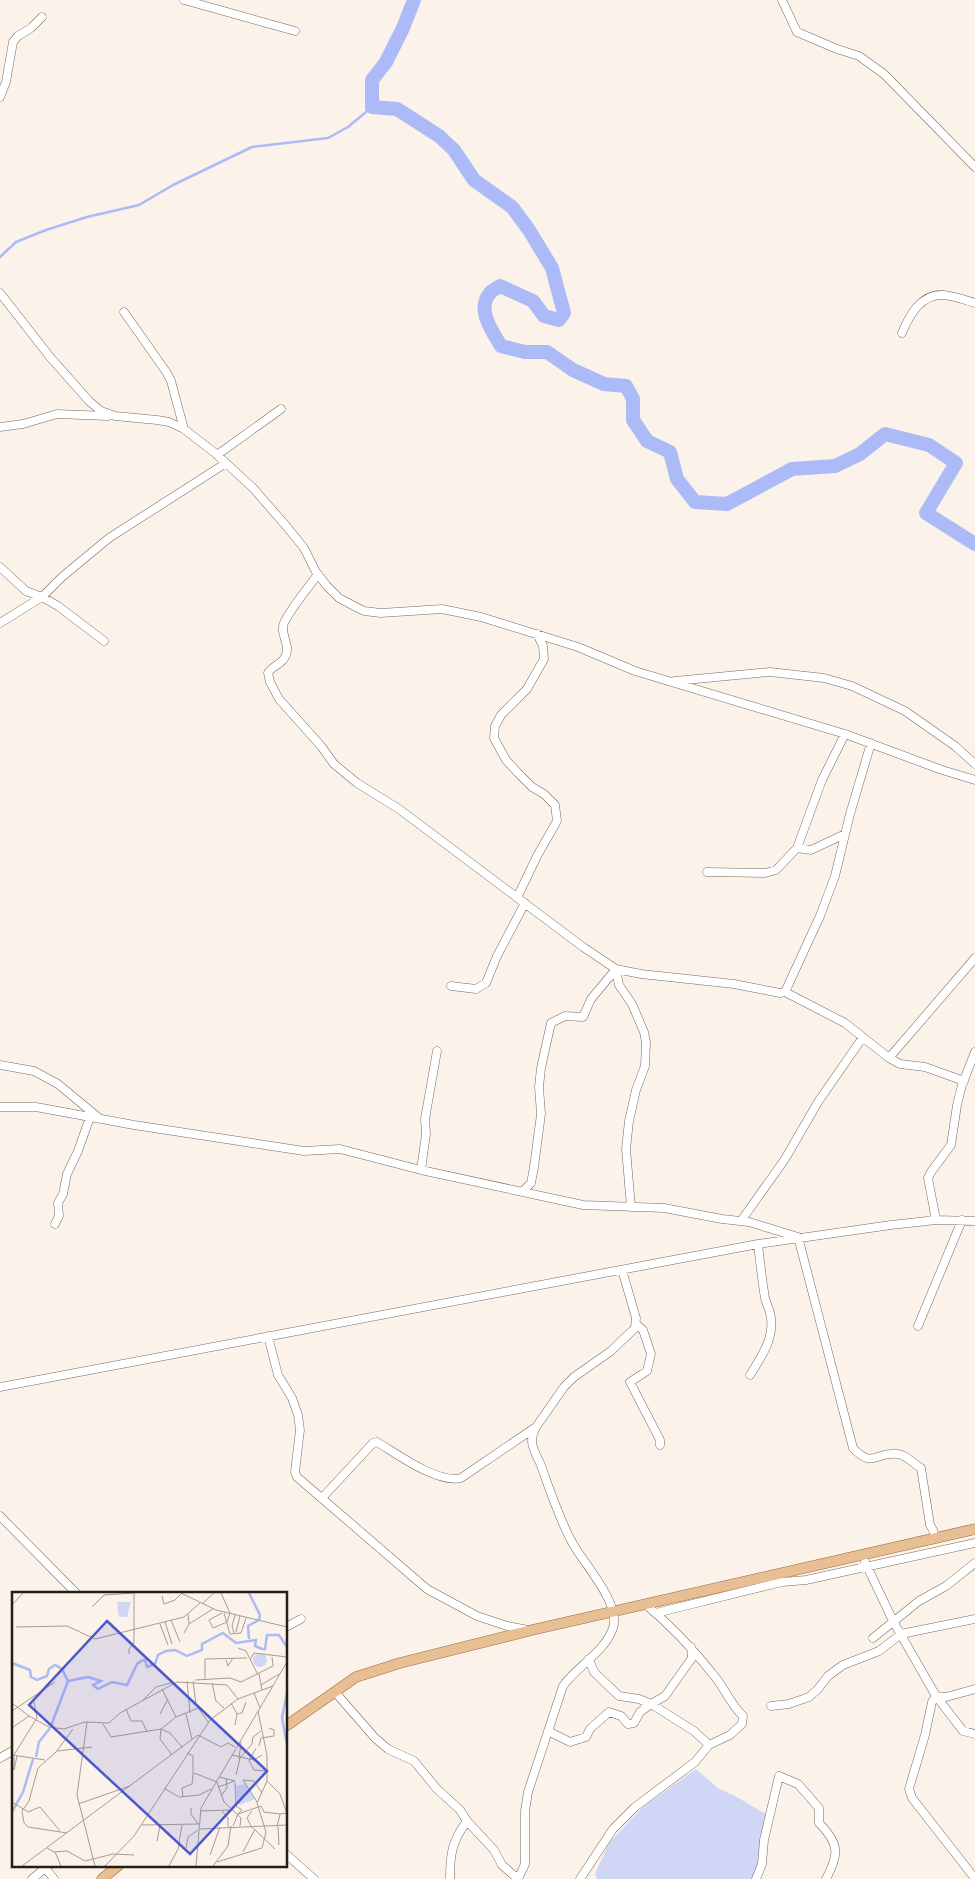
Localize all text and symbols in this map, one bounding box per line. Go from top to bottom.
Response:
inset map [12,1592,288,1866]

